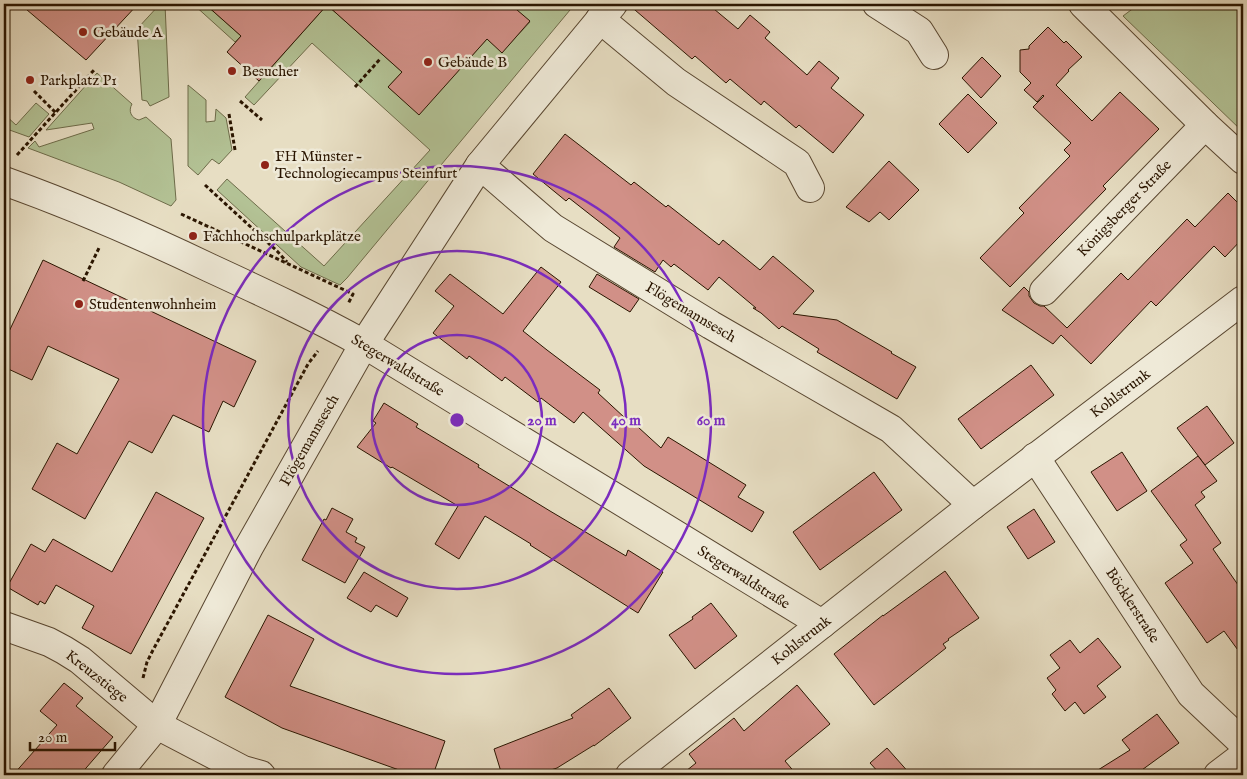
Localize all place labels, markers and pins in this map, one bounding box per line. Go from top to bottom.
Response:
place label: Gebäude A [93,23,163,42]
marker: Gebäude A [77,26,89,38]
place label: Gebäude B [438,53,507,72]
marker: Gebäude B [422,56,434,68]
place label: Besucher [242,62,299,81]
marker: Besucher [226,65,238,77]
place label: Parkplatz P1 [40,71,117,90]
marker: Parkplatz P1 [24,74,36,86]
place label: FH Münster – Technologiecampus Steinfurt [275,147,458,183]
marker: FH Münster – Technologiecampus Steinfurt [259,159,271,171]
place label: Fachhochschulparkplätze [203,227,361,246]
marker: Fachhochschulparkplätze [187,230,199,242]
place label: Studentenwohnheim [89,295,217,314]
marker: Studentenwohnheim [73,298,85,310]
centre of rings [448,411,466,429]

